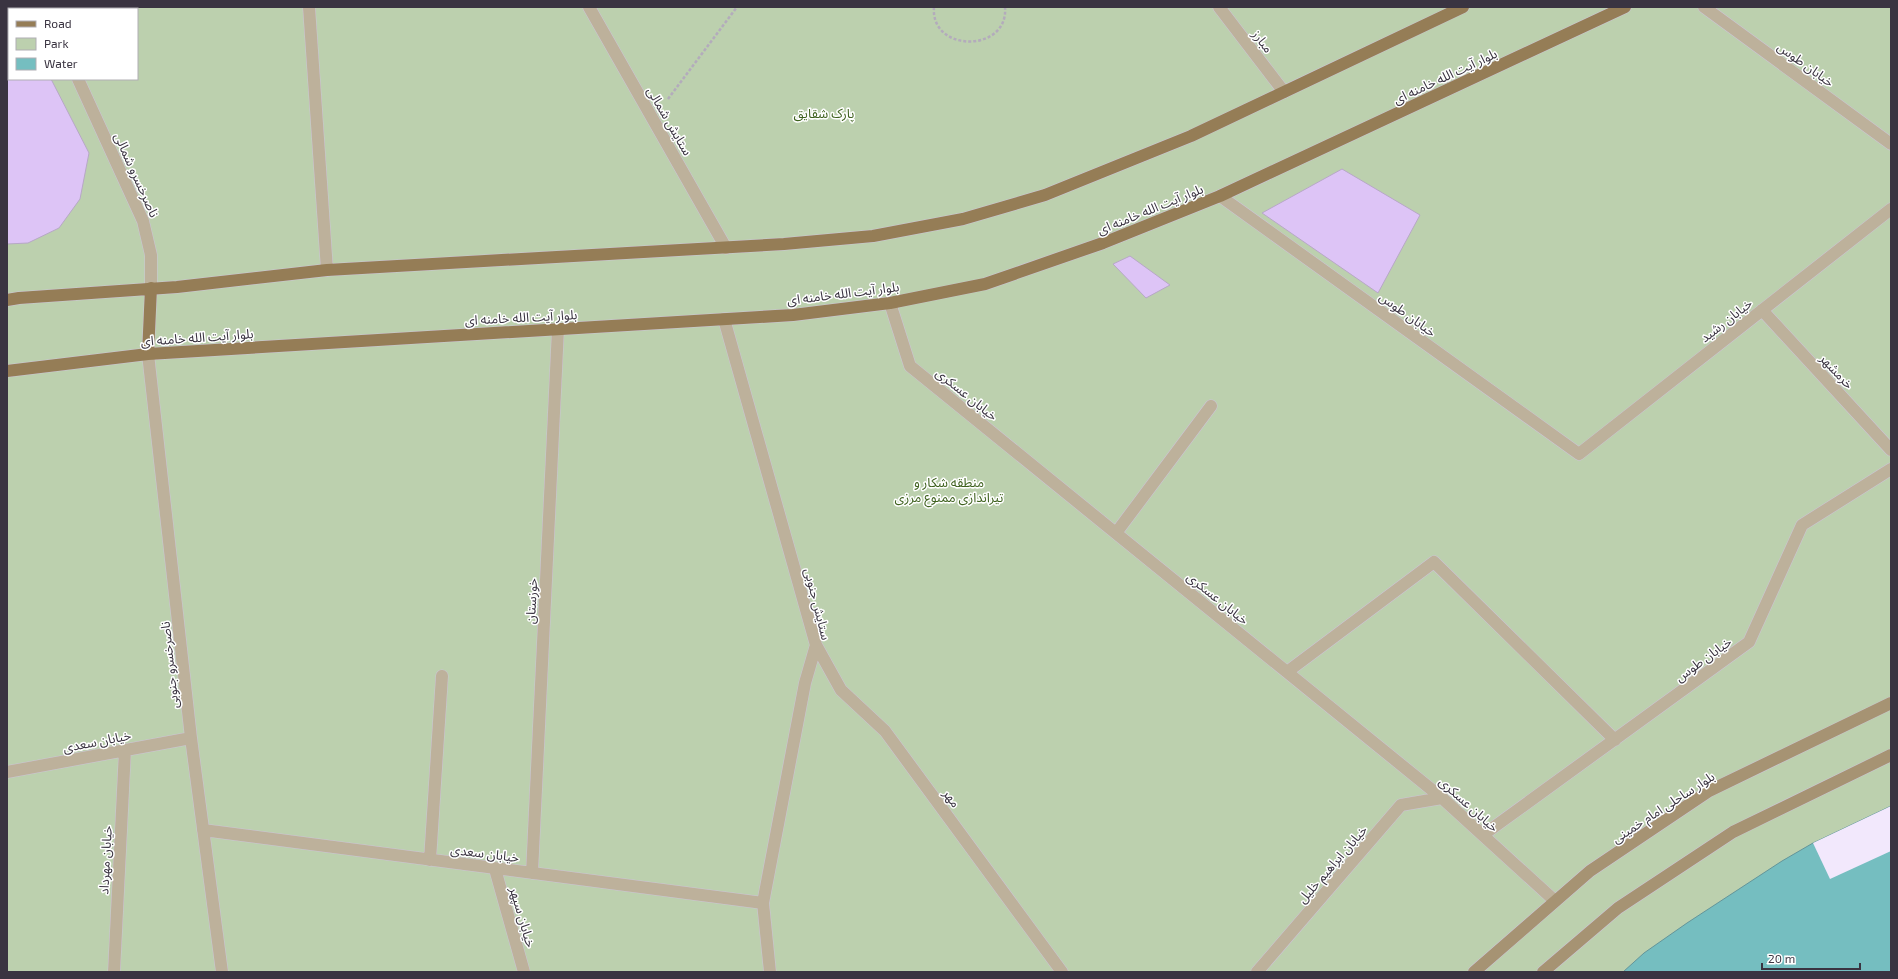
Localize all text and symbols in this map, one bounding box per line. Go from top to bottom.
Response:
legend [8,8,138,80]
text: Road [44,16,72,30]
street label: مبارز [1249,26,1277,56]
text: Park [44,36,69,50]
street label: خیابان طوس [1774,38,1838,91]
street label: بلوار آیت الله خامنه ای [1390,45,1500,108]
text: Water [44,56,78,70]
street label: ستایش شمالی [643,84,696,159]
park label: پارک شقایق [793,105,855,123]
street label: ناصرخسرو شمالی [110,130,163,220]
street label: بلوار آیت الله خامنه ای [1095,180,1206,238]
street label: بلوار آیت الله خامنه ای [786,278,900,309]
street label: خیابان طوس [1376,288,1440,341]
street label: خیابان رشید [1697,294,1756,346]
street label: بلوار آیت الله خامنه ای [464,306,578,329]
street label: بلوار آیت الله خامنه ای [140,325,254,350]
street label: خرمشهر [1815,349,1857,393]
street label: خیابان عسکری [932,364,1001,425]
park label: منطقه شکار و تیراندازی ممنوع مرزی [895,474,1004,508]
street label: ستایش جنوبی [800,566,835,642]
street label: خیابان عسکری [1183,568,1252,629]
street label: خوزستان [522,577,541,624]
street label: ناصرخسرو جنوبی [156,621,183,709]
street label: خیابان طوس [1672,633,1735,686]
street label: خیابان سعدی [62,726,133,756]
street label: بلوار ساحلی امام خمینی [1609,768,1718,848]
street label: خیابان عسکری [1435,773,1502,836]
street label: مهر [939,785,964,811]
street label: خیابان ابراهیم خلیل [1294,821,1373,908]
street label: خیابان مهرداد [95,825,116,895]
street label: خیابان سعدی [450,841,521,866]
street label: خیابان سپهر [504,884,539,950]
scale bar [1762,945,1860,971]
text: 20 m [1768,951,1795,965]

